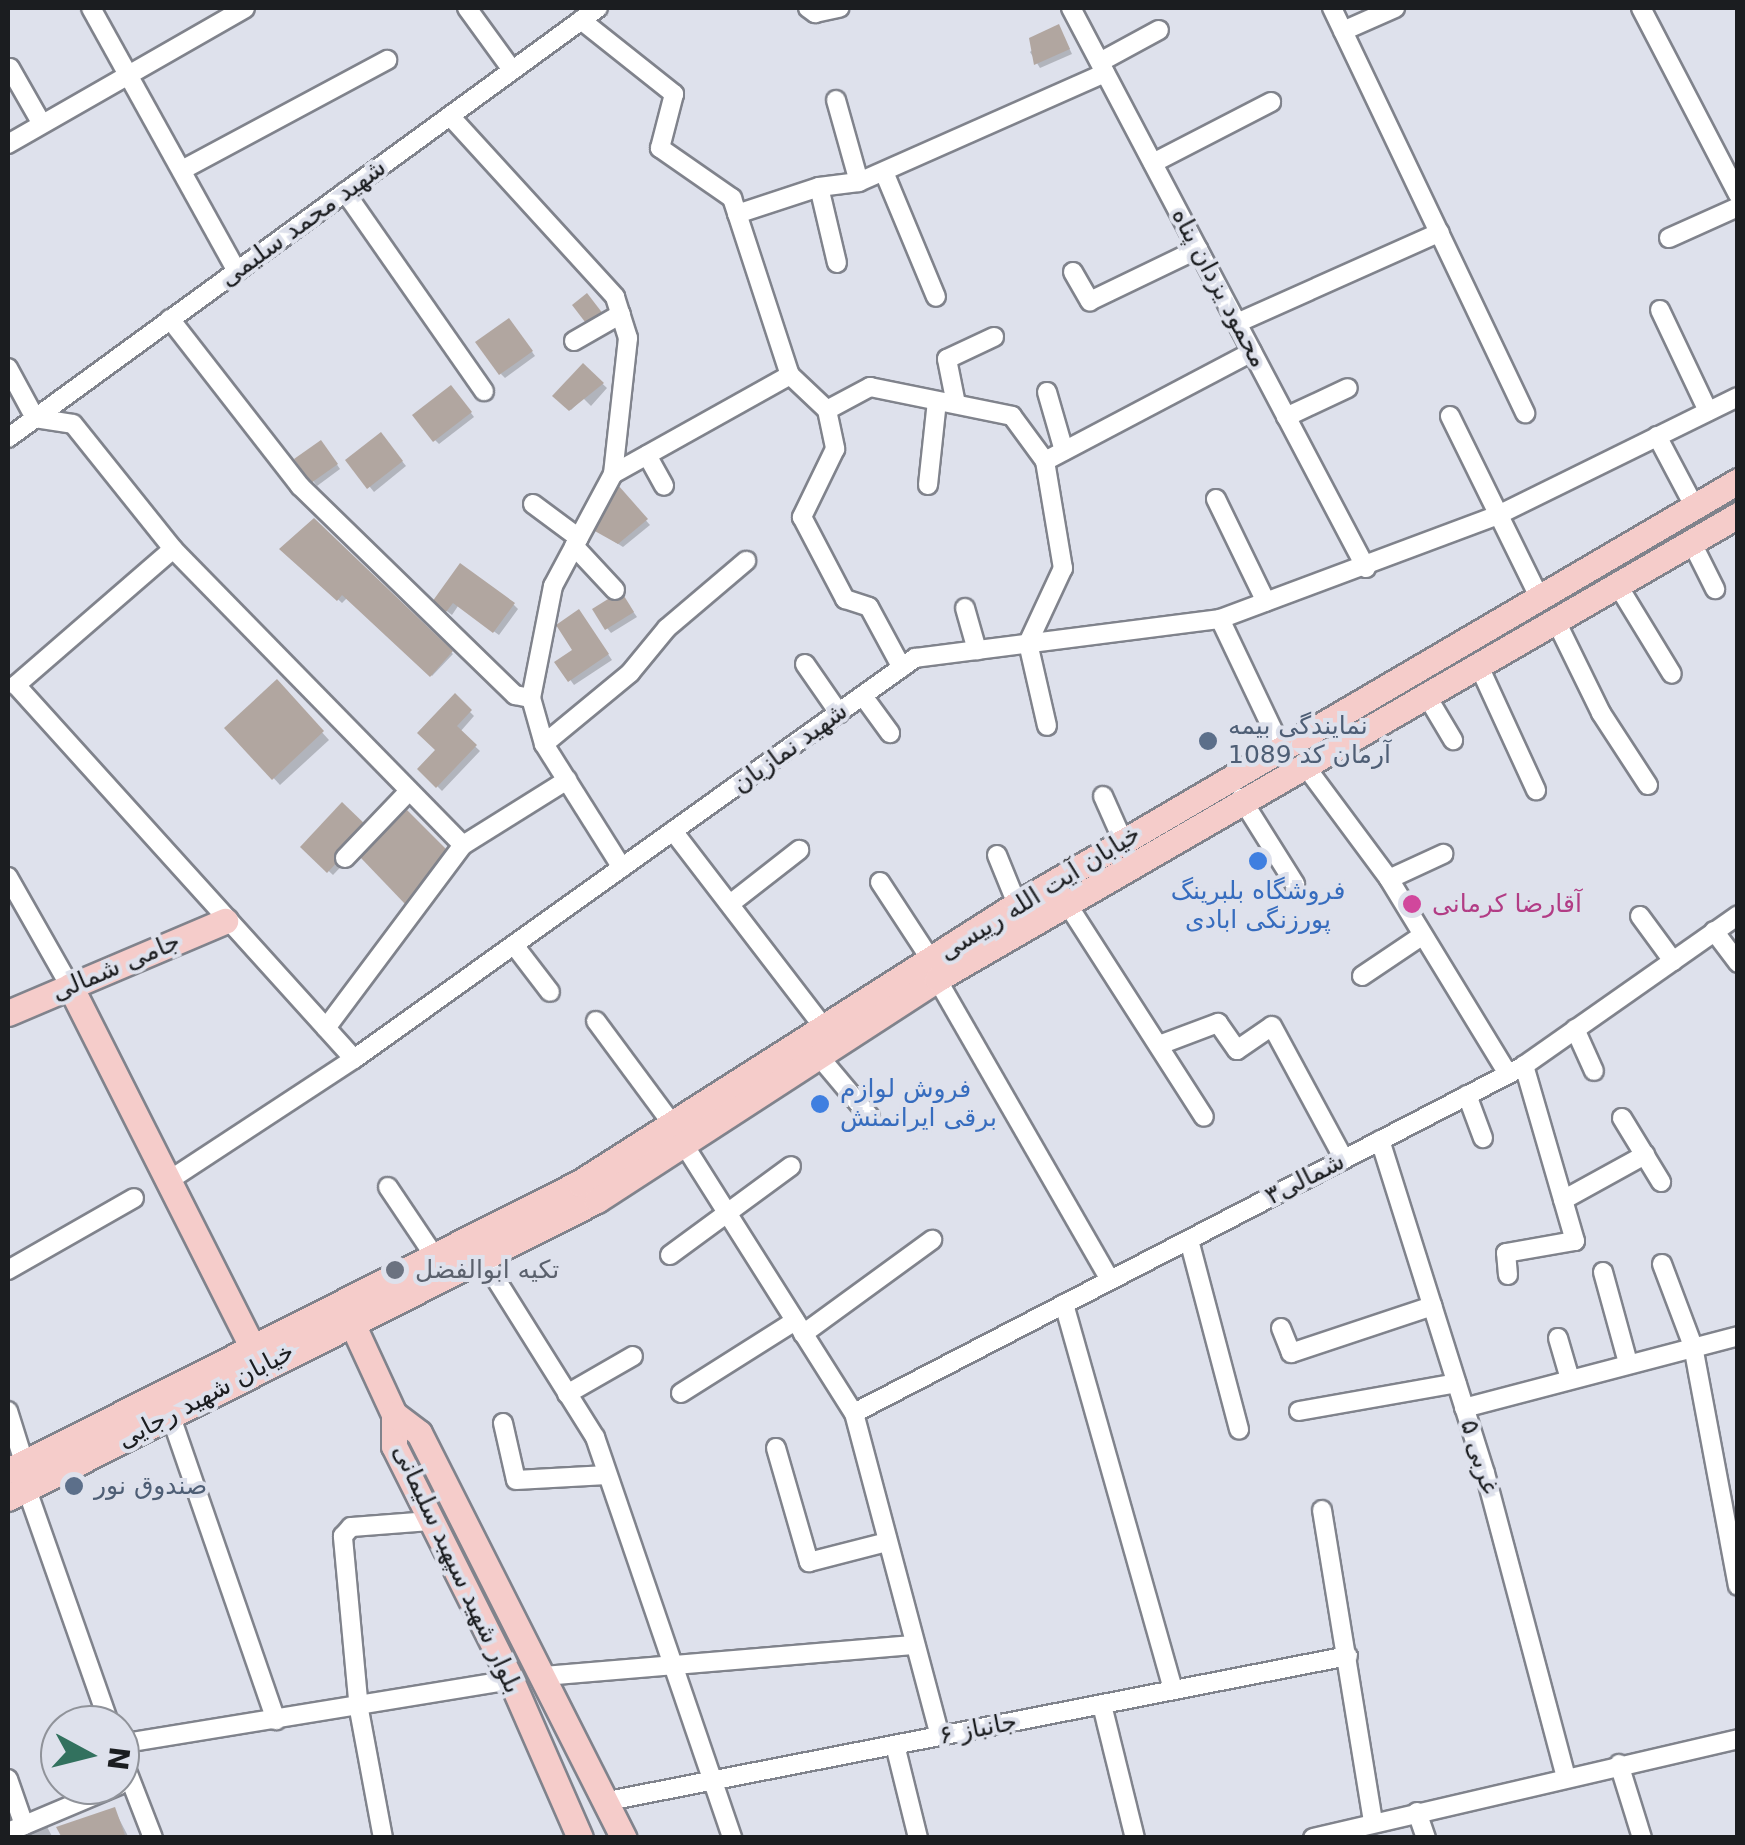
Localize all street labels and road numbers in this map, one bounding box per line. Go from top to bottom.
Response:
street label: شهید محمد سلیمی [214,153,392,293]
street label: محمود یزدان پناه [1164,203,1274,373]
street label: شهید نمازیان [727,696,853,800]
street label: خیابان آیت الله رییسی [934,819,1146,967]
street label: جامی شمالی [47,926,185,1008]
street label: شمالی۳ [1260,1146,1350,1212]
street label: خیابان شهید رجایی [113,1337,299,1455]
street label: غربی ۵ [1454,1416,1504,1498]
street label: بلوار شهید سپهبد سلیمانی [386,1440,528,1698]
street label: جانباز ۶ [937,1707,1019,1751]

